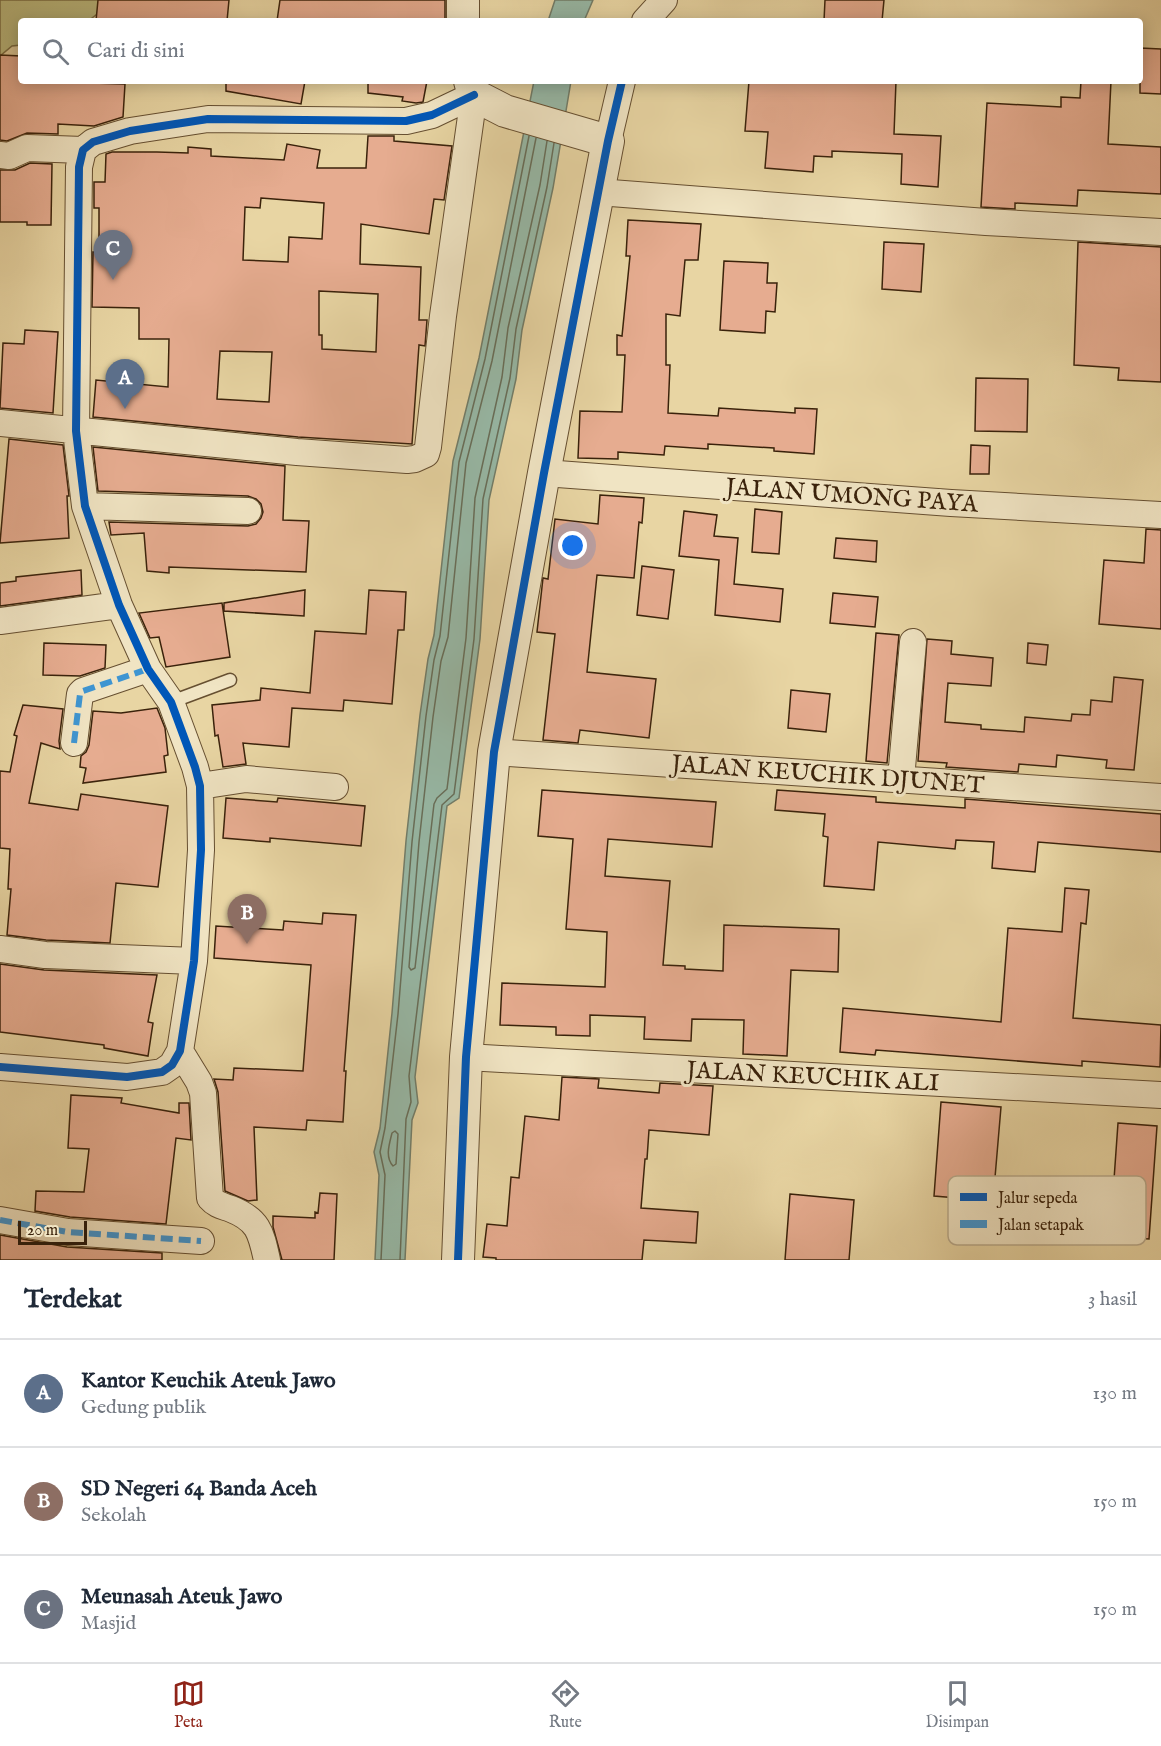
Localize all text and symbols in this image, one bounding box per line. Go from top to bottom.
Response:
search box [18,18,1143,84]
icon: search [39,35,72,68]
text: Cari di sini [87,37,185,65]
pin: C [94,230,132,280]
pin: A [106,360,144,409]
street label: JALAN UMONG PAYA [722,472,980,521]
your location [558,531,587,560]
street label: JALAN KEUCHIK DJUNET [668,749,986,802]
pin: B [228,894,266,944]
street label: JALAN KEUCHIK ALI [683,1055,940,1100]
legend [948,1176,1146,1245]
text: Jalur sepeda [996,1189,1078,1209]
text: Jalan setapak [996,1216,1084,1236]
scale bar [18,1218,87,1246]
text: 20 m [27,1221,58,1241]
text: Terdekat [24,1283,122,1316]
text: 3 hasil [1088,1287,1137,1312]
text: Kantor Keuchik Ateuk Jawo [81,1367,336,1395]
text: A [37,1381,50,1406]
text: 130 m [1092,1381,1137,1406]
text: Gedung publik [81,1395,206,1420]
text: SD Negeri 64 Banda Aceh [81,1475,317,1503]
text: B [37,1489,50,1514]
text: 150 m [1093,1489,1137,1514]
text: Sekolah [81,1503,146,1528]
text: Meunasah Ateuk Jawo [81,1583,282,1611]
text: C [36,1597,51,1622]
text: 150 m [1093,1597,1137,1622]
text: Masjid [81,1611,136,1636]
tab: Peta [172,1677,205,1733]
tab: Rute [549,1677,582,1733]
tab: Disimpan [926,1677,989,1733]

